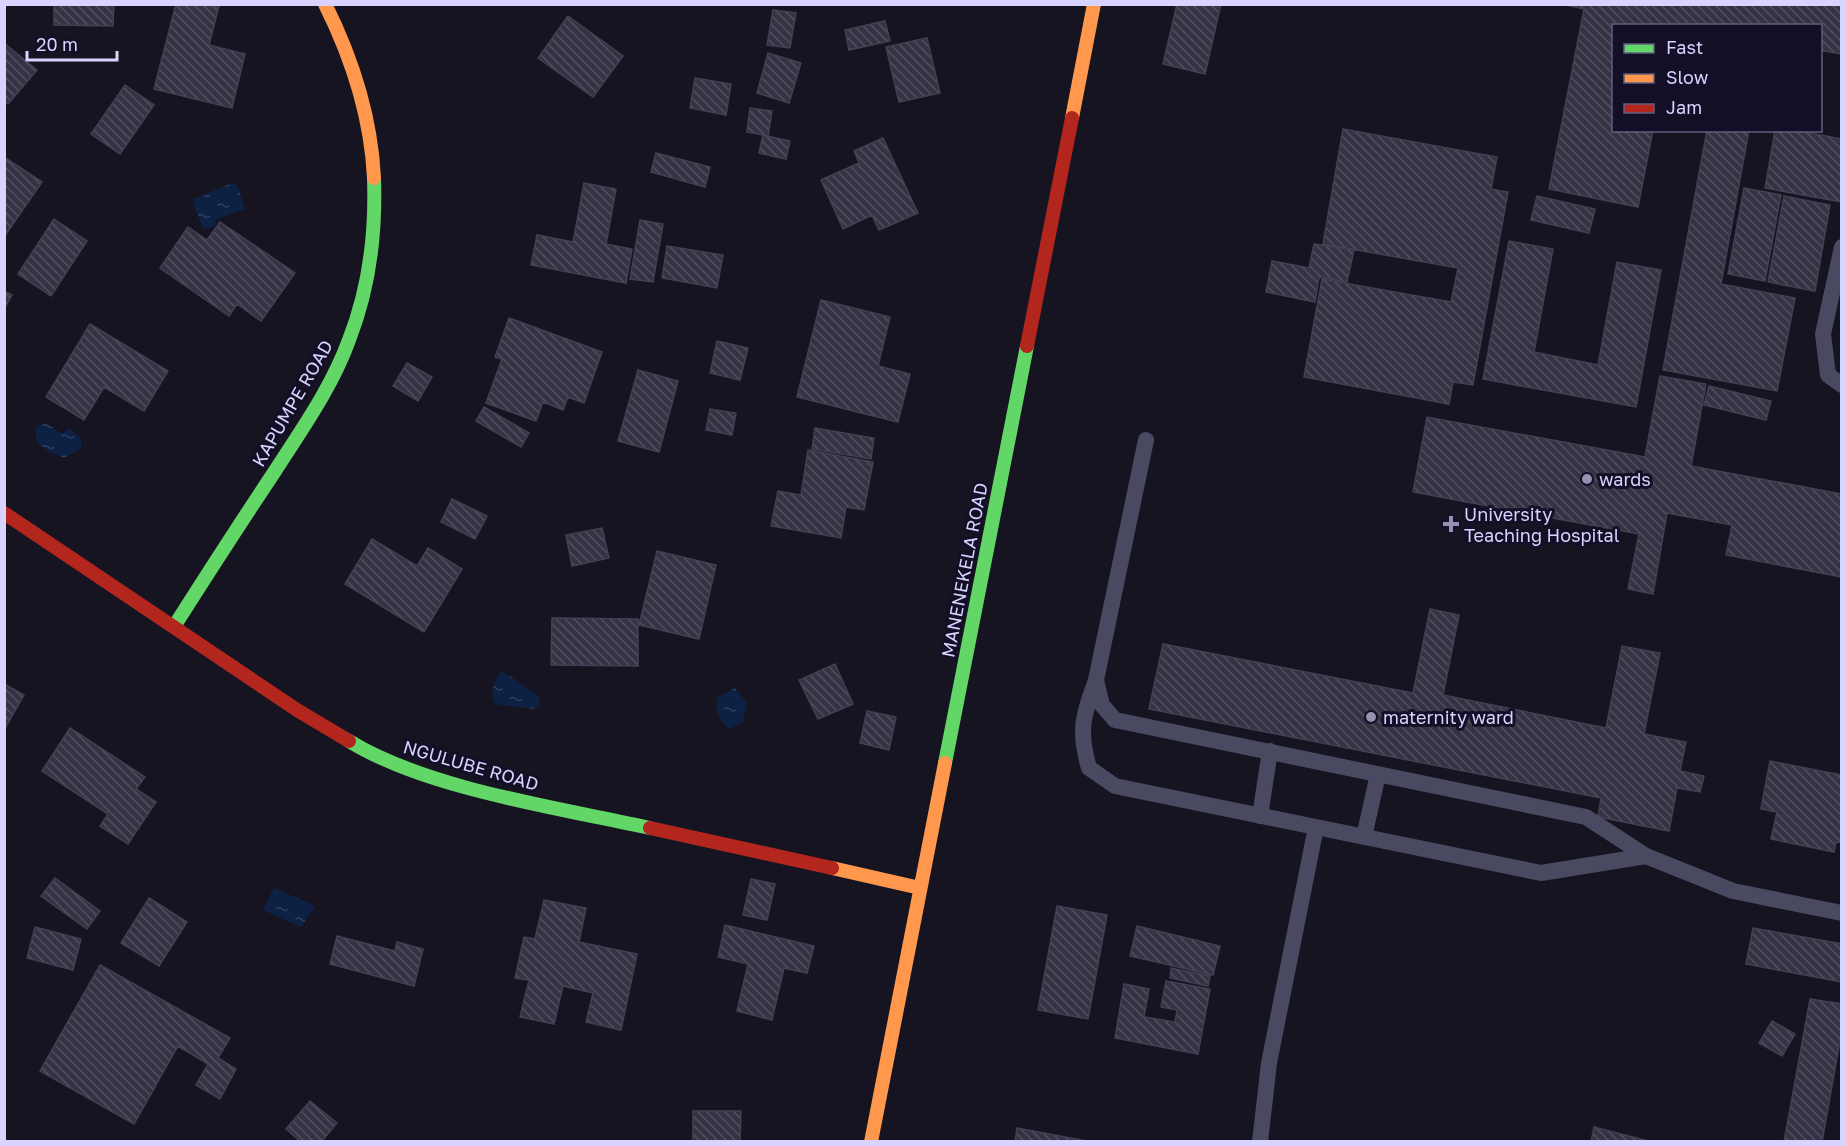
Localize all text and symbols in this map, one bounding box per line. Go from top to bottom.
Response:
scale bar [27,24,117,62]
legend [1612,24,1822,132]
text: 20 m [36,33,78,55]
text: Fast [1666,36,1703,58]
text: Slow [1666,66,1709,88]
text: Jam [1666,96,1702,118]
street label: KAPUMPE ROAD [247,336,337,470]
place label: wards [1599,468,1651,490]
marker: wards [1580,472,1594,486]
street label: MANENEKELA ROAD [936,481,992,659]
place label: University Teaching Hospital [1464,503,1620,546]
marker: University Teaching Hospital [1442,515,1460,533]
place label: maternity ward [1383,706,1514,728]
marker: maternity ward [1364,710,1378,724]
street label: NGULUBE ROAD [401,735,541,795]

